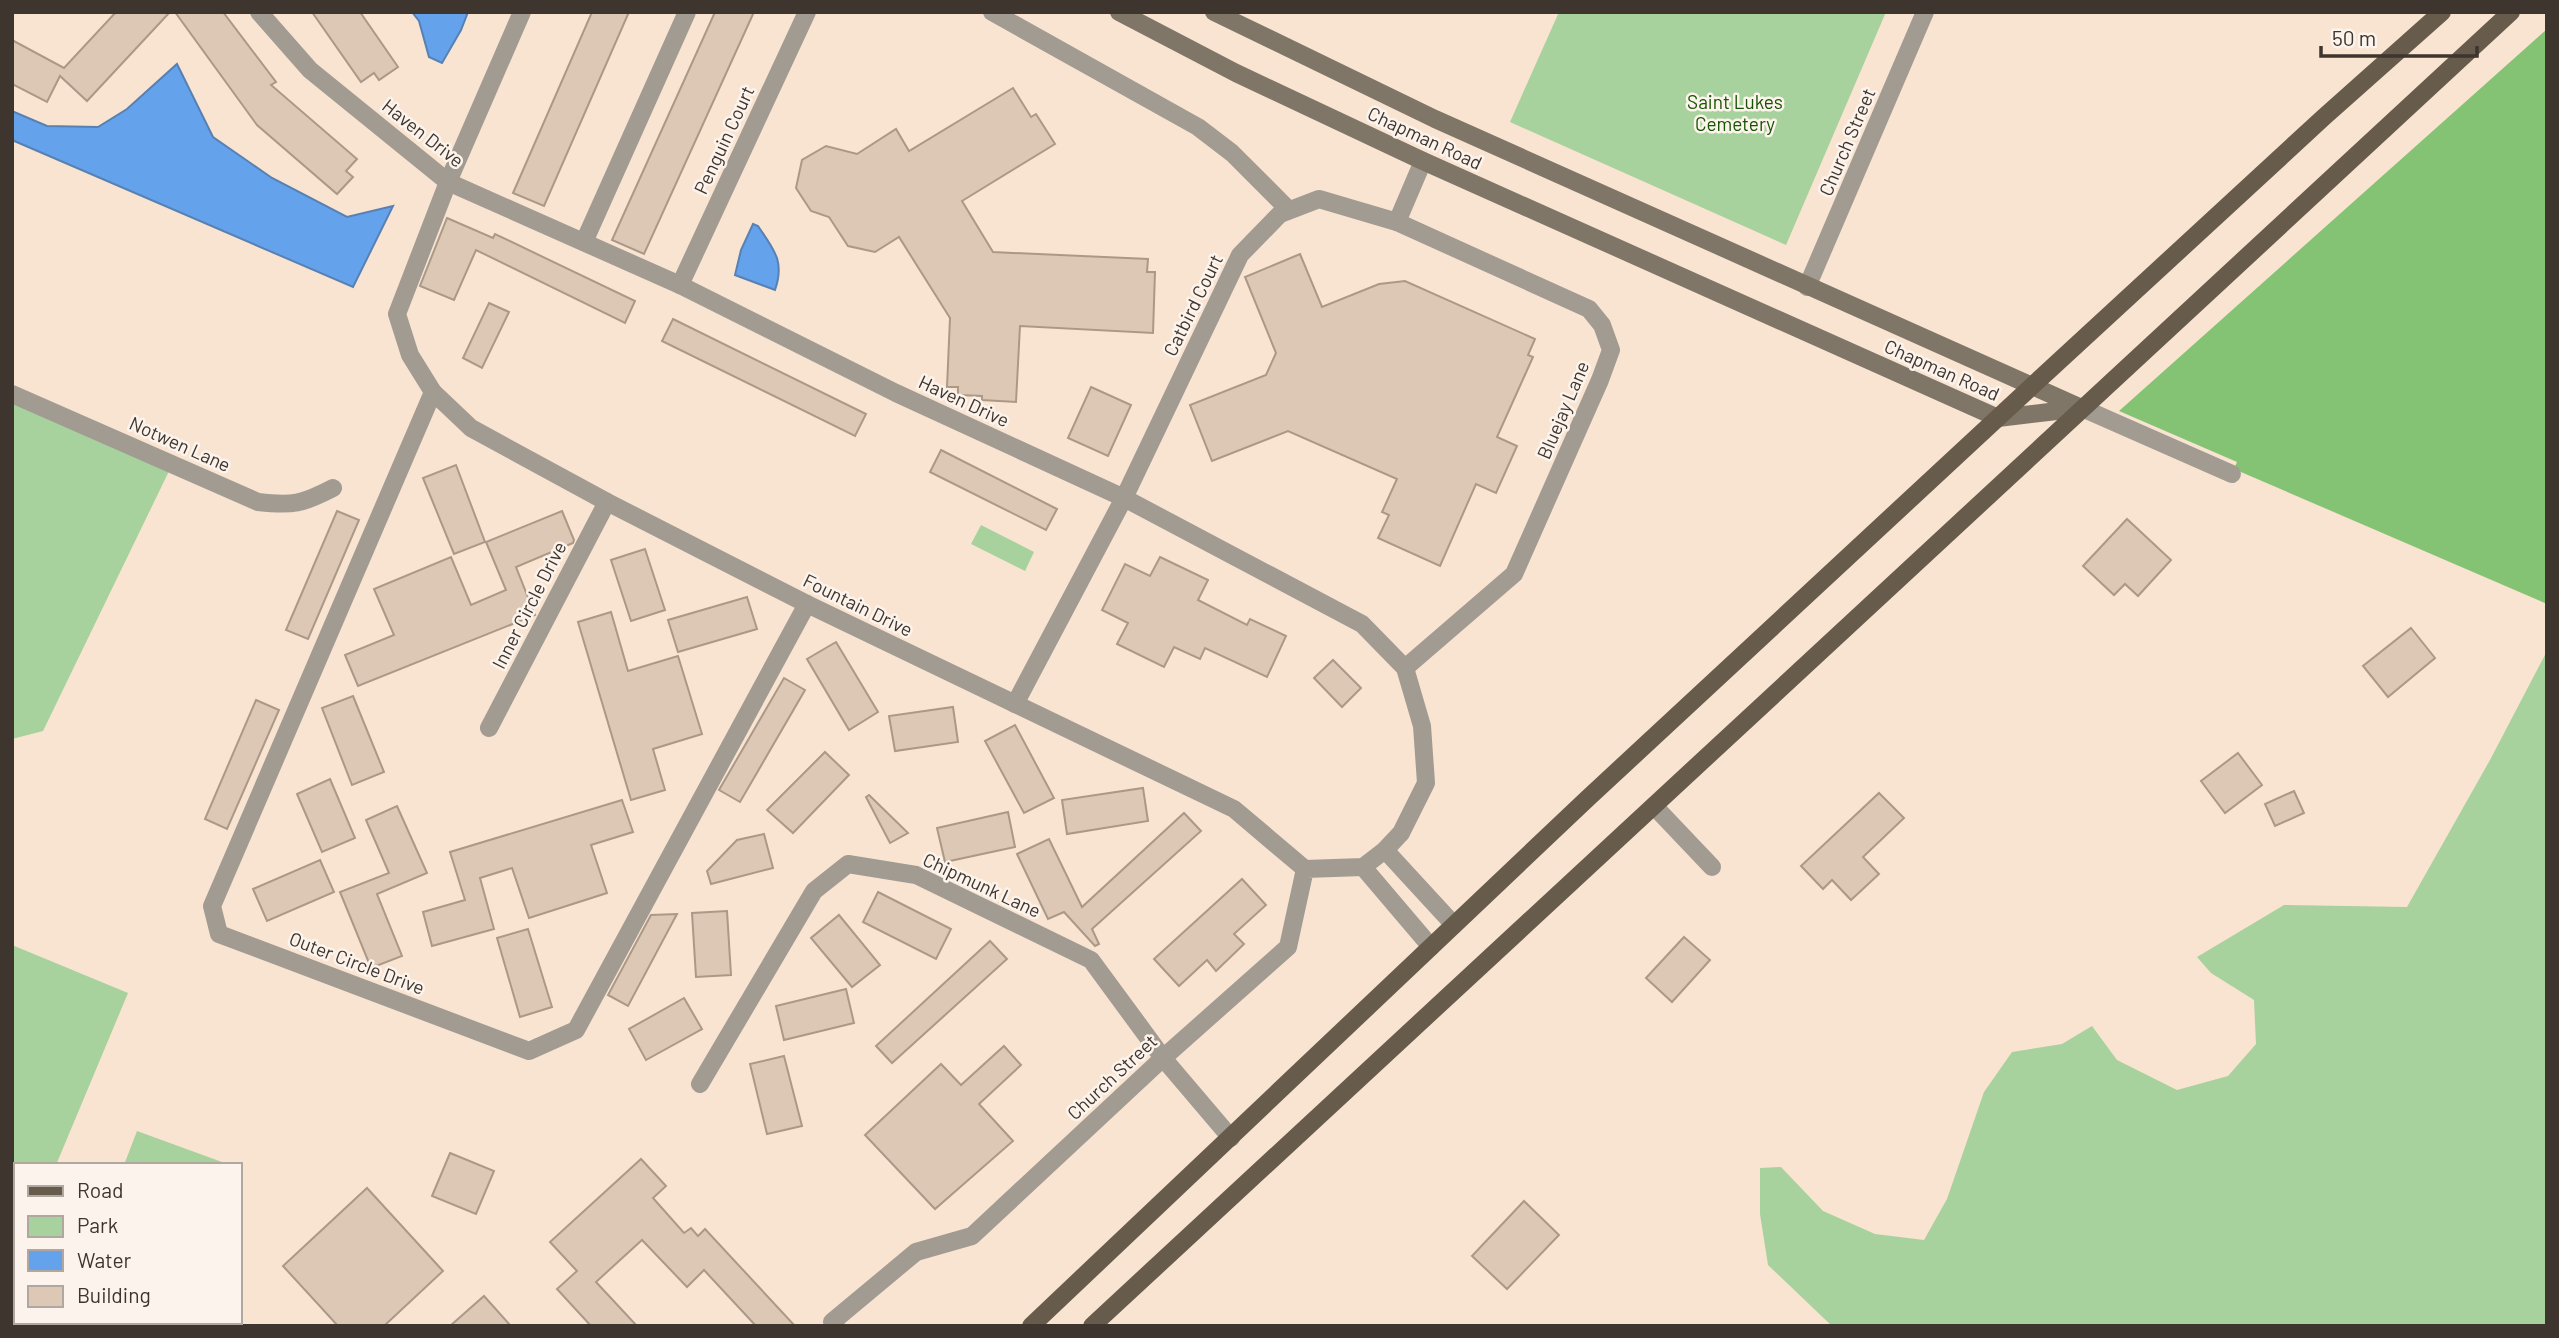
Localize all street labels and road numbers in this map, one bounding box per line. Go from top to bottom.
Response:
street label: Penguin Court [688,82,759,198]
street label: Church Street [1814,85,1880,199]
street label: Haven Drive [378,94,469,172]
street label: Chapman Road [1364,101,1486,174]
street label: Catbird Court [1158,250,1227,359]
street label: Chapman Road [1881,334,2003,405]
street label: Bluejay Lane [1532,357,1593,462]
street label: Haven Drive [915,370,1013,432]
street label: Notwen Lane [126,411,234,476]
street label: Inner Circle Drive [487,537,571,672]
street label: Fountain Drive [800,568,917,641]
street label: Chipmunk Lane [920,847,1045,922]
street label: Outer Circle Drive [286,926,428,999]
street label: Church Street [1062,1029,1161,1124]

